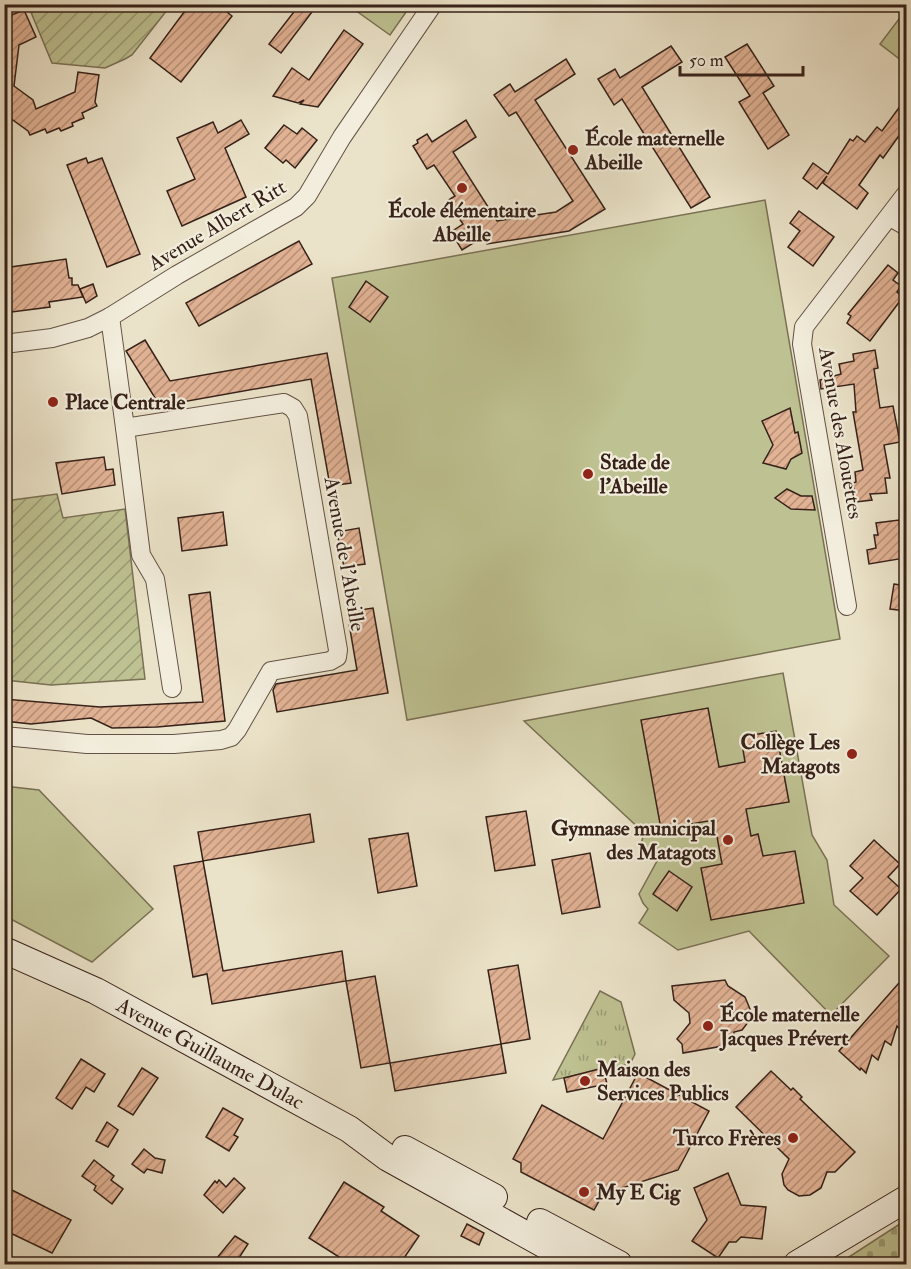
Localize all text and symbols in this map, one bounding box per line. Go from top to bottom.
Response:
scale bar [680,39,803,77]
text: 50 m [689,49,724,72]
place label: École maternelle Abeille [584,125,725,176]
marker: École maternelle Abeille [566,143,580,157]
street label: Avenue Albert Ritt [143,174,291,278]
marker: École élémentaire Abeille [455,181,469,195]
place label: École élémentaire Abeille [388,197,536,248]
street label: Avenue des Alouettes [812,344,869,521]
place label: Place Centrale [65,389,185,416]
marker: Place Centrale [46,395,60,409]
place label: Stade de l'Abeille [599,449,670,500]
marker: Stade de l'Abeille [581,467,595,481]
street label: Avenue de l'Abeille [317,474,371,634]
place label: Collège Les Matagots [740,729,840,780]
marker: Collège Les Matagots [845,747,859,761]
place label: Gymnase municipal des Matagots [551,815,717,866]
marker: Gymnase municipal des Matagots [721,833,735,847]
street label: Avenue Guillaume Dulac [111,991,309,1116]
place label: École maternelle Jacques Prévert [719,1001,860,1052]
marker: École maternelle Jacques Prévert [701,1019,715,1033]
place label: Maison des Services Publics [596,1056,729,1107]
marker: Maison des Services Publics [578,1074,592,1088]
place label: Turco Frères [672,1125,781,1152]
marker: Turco Frères [786,1131,800,1145]
place label: My E Cig [595,1179,681,1206]
marker: My E Cig [577,1185,591,1199]

